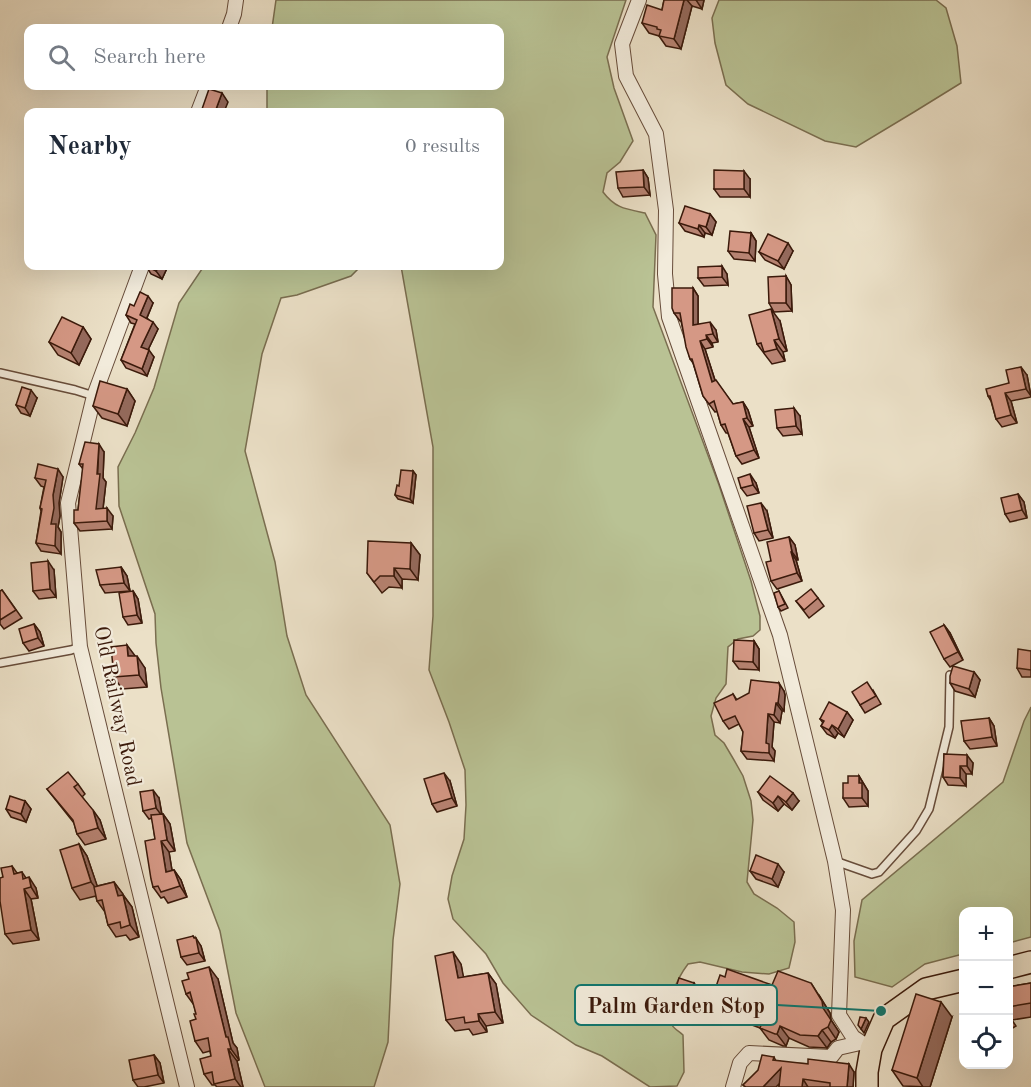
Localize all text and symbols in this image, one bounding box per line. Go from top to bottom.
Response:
search box [24,24,504,90]
icon: search [45,41,78,74]
text: Search here [93,46,206,68]
text: Nearby [48,134,132,160]
text: 0 results [405,137,480,157]
street label: Old Railway Road [89,624,144,788]
map controls [959,907,1013,1069]
button: + [959,907,1013,961]
button: − [959,961,1013,1015]
callout: Palm Garden Stop [575,985,777,1025]
text: Palm Garden Stop [587,996,765,1018]
button: locate [959,1015,1013,1069]

